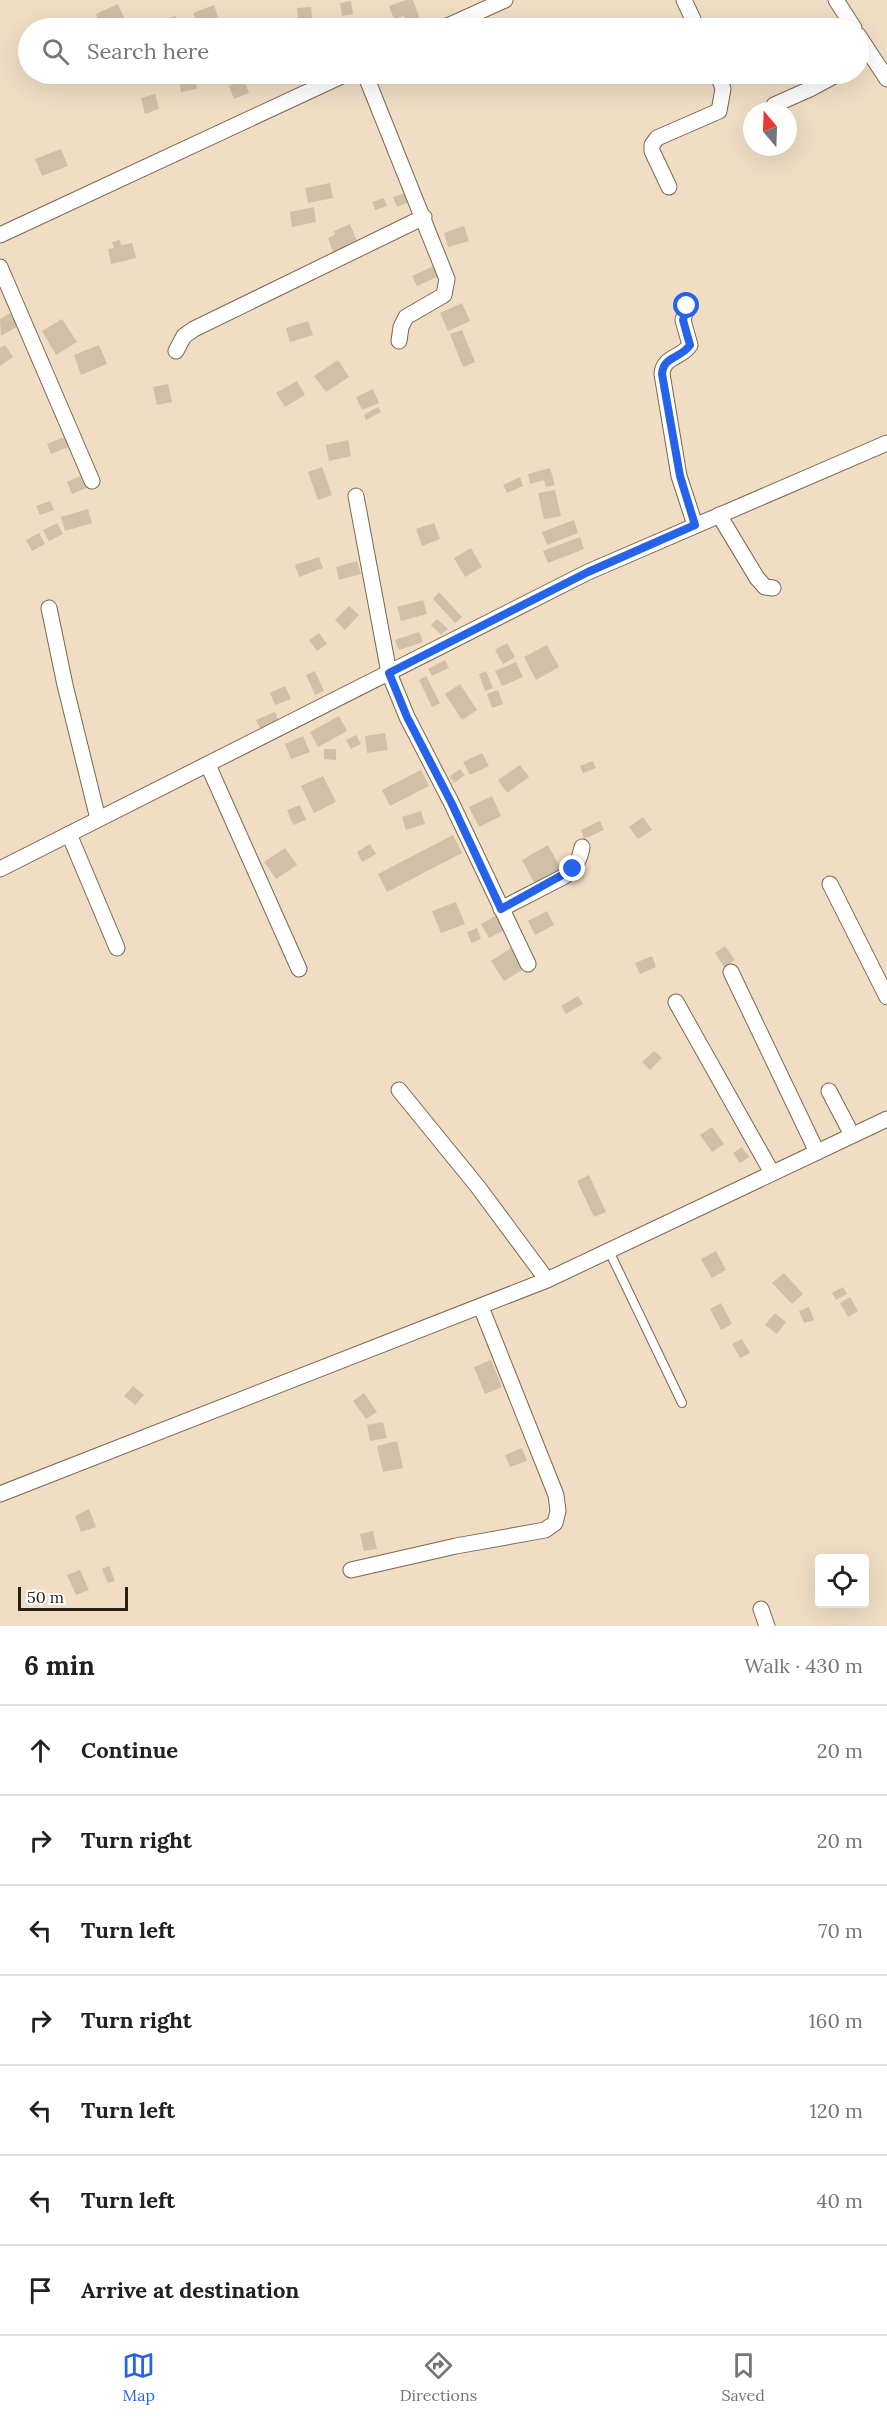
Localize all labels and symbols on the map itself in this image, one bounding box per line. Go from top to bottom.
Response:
north arrow [743,102,797,156]
route start [673,292,699,318]
route end [559,855,585,881]
scale bar [18,1584,128,1612]

